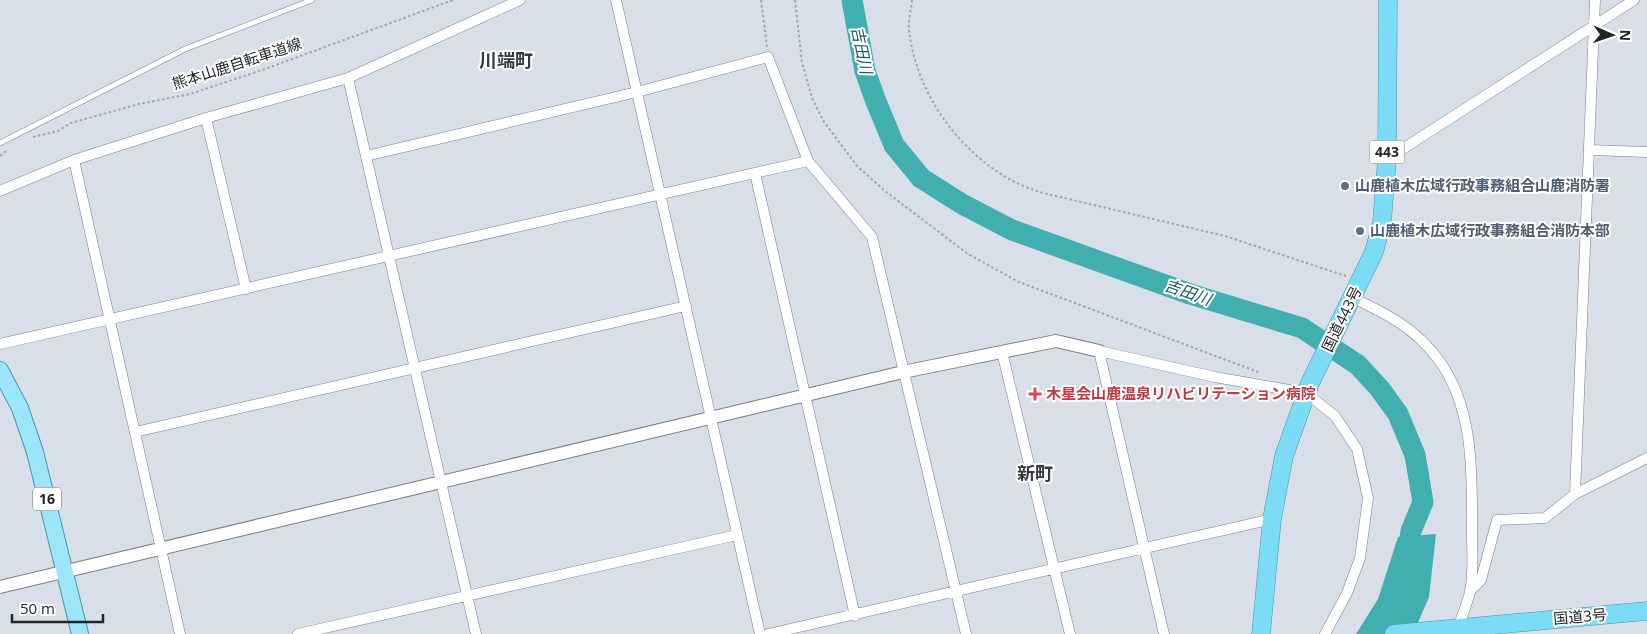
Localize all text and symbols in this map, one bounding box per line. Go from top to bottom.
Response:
north arrow [1587,10,1637,60]
water label: 吉田川 [846,24,878,78]
text: N [1616,29,1635,41]
street label: 熊本山鹿自転車道線 [169,33,304,93]
district label: 川端町 [479,48,533,72]
road number: 443 [1370,140,1404,163]
place label: 山鹿植木広域行政事務組合山鹿消防署 [1355,175,1610,195]
marker: 山鹿植木広域行政事務組合山鹿消防署 [1339,180,1351,192]
place label: 山鹿植木広域行政事務組合消防本部 [1370,220,1610,240]
marker: 山鹿植木広域行政事務組合消防本部 [1354,225,1366,237]
water label: 吉田川 [1162,274,1216,311]
street label: 国道443号 [1317,282,1366,355]
place label: 木星会山鹿温泉リハビリテーション病院 [1046,383,1316,403]
marker: 木星会山鹿温泉リハビリテーション病院 [1028,387,1042,401]
district label: 新町 [1017,461,1053,485]
road number: 16 [33,488,61,510]
scale bar [12,592,104,624]
text: 50 m [20,598,55,618]
street label: 国道3号 [1552,604,1607,628]

